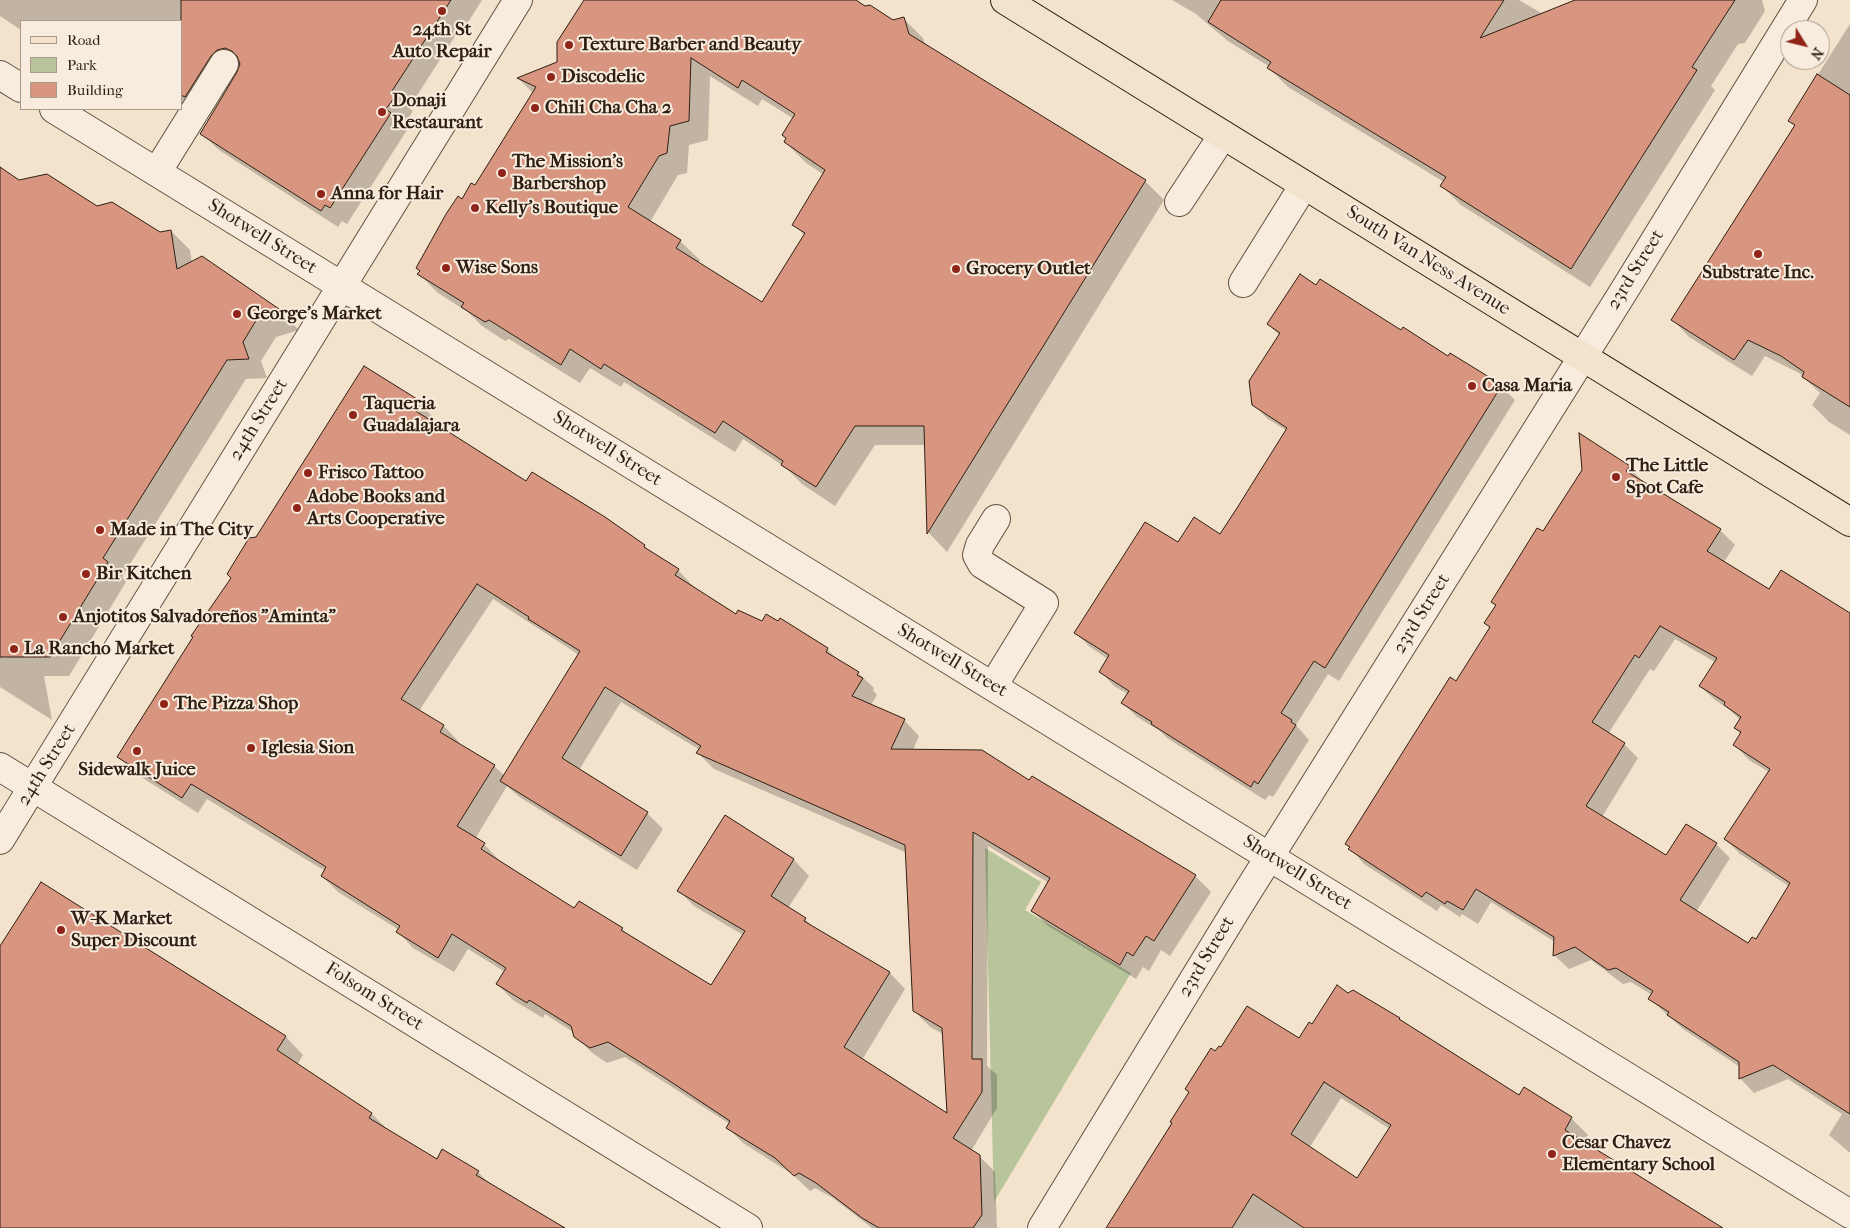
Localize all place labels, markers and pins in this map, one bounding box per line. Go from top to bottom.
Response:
marker: 24th St Auto Repair [436,5,448,17]
place label: 24th St Auto Repair [392,19,492,63]
place label: Texture Barber and Beauty [579,34,801,56]
marker: Texture Barber and Beauty [563,39,575,51]
place label: Discodelic [561,66,645,88]
marker: Discodelic [545,71,557,83]
place label: Donaji Restaurant [392,90,483,134]
place label: Chili Cha Cha 2 [545,97,671,119]
marker: Chili Cha Cha 2 [529,102,541,114]
marker: Donaji Restaurant [376,106,388,118]
place label: The Mission's Barbershop [512,151,623,195]
marker: The Mission's Barbershop [496,167,508,179]
place label: Anna for Hair [331,183,443,205]
marker: Anna for Hair [315,188,327,200]
place label: Kelly's Boutique [485,197,618,219]
marker: Kelly's Boutique [469,202,481,214]
marker: Substrate Inc. [1752,248,1764,260]
place label: Wise Sons [456,257,538,279]
place label: Grocery Outlet [966,258,1091,280]
marker: Wise Sons [440,262,452,274]
place label: Substrate Inc. [1702,262,1814,284]
marker: Grocery Outlet [950,263,962,275]
place label: George's Market [247,303,382,325]
marker: George's Market [231,308,243,320]
place label: Casa Maria [1482,375,1572,397]
marker: Casa Maria [1466,380,1478,392]
place label: Taqueria Guadalajara [363,393,460,437]
marker: Taqueria Guadalajara [347,409,359,421]
place label: The Little Spot Cafe [1626,455,1708,499]
place label: Frisco Tattoo [318,462,424,484]
marker: Frisco Tattoo [302,467,314,479]
marker: The Little Spot Cafe [1610,471,1622,483]
place label: Adobe Books and Arts Cooperative [307,486,445,530]
marker: Adobe Books and Arts Cooperative [291,502,303,514]
place label: Made in The City [110,519,253,541]
marker: Made in The City [94,524,106,536]
place label: Bir Kitchen [96,563,192,585]
marker: Bir Kitchen [80,568,92,580]
place label: Anjotitos Salvadoreños "Aminta" [73,606,336,628]
marker: Anjotitos Salvadoreños "Aminta" [57,611,69,623]
place label: La Rancho Market [24,638,175,660]
marker: La Rancho Market [8,643,20,655]
place label: The Pizza Shop [174,693,298,715]
marker: The Pizza Shop [158,698,170,710]
place label: Iglesia Sion [261,737,354,759]
marker: Iglesia Sion [245,742,257,754]
marker: Sidewalk Juice [131,745,143,757]
place label: Sidewalk Juice [78,759,196,781]
place label: W-K Market Super Discount [71,908,197,952]
marker: W-K Market Super Discount [55,924,67,936]
place label: Cesar Chavez Elementary School [1562,1132,1715,1176]
marker: Cesar Chavez Elementary School [1546,1148,1558,1160]

